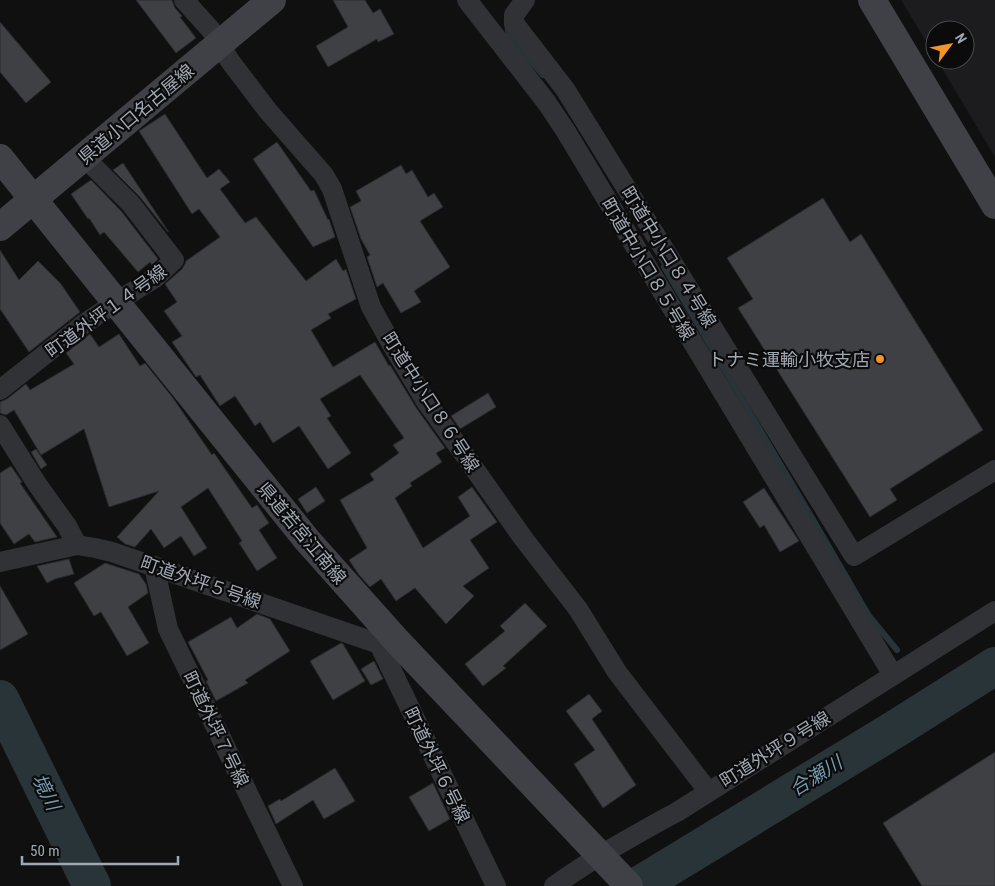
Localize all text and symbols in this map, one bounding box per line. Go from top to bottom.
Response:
north arrow [925,20,975,70]
text: N [952,30,970,46]
street label: 県道小口名古屋線 [74,60,198,168]
street label: 町道中小口８４号線 [617,183,721,331]
street label: 町道中小口８５号線 [597,194,699,344]
street label: 町道外坪１４号線 [42,260,170,362]
street label: 町道中小口８６号線 [378,328,484,476]
place label: トナミ運輸小牧支店 [708,349,870,370]
marker: トナミ運輸小牧支店 [874,353,886,365]
street label: 県道若宮江南線 [253,478,351,588]
street label: 町道外坪５号線 [138,552,264,612]
street label: 町道外坪７号線 [179,668,253,790]
street label: 町道外坪６号線 [400,704,474,826]
street label: 町道外坪９号線 [716,707,834,791]
water label: 合瀬川 [786,750,848,801]
water label: 境川 [27,770,66,816]
scale bar [22,834,179,866]
text: 50 m [30,842,60,860]

